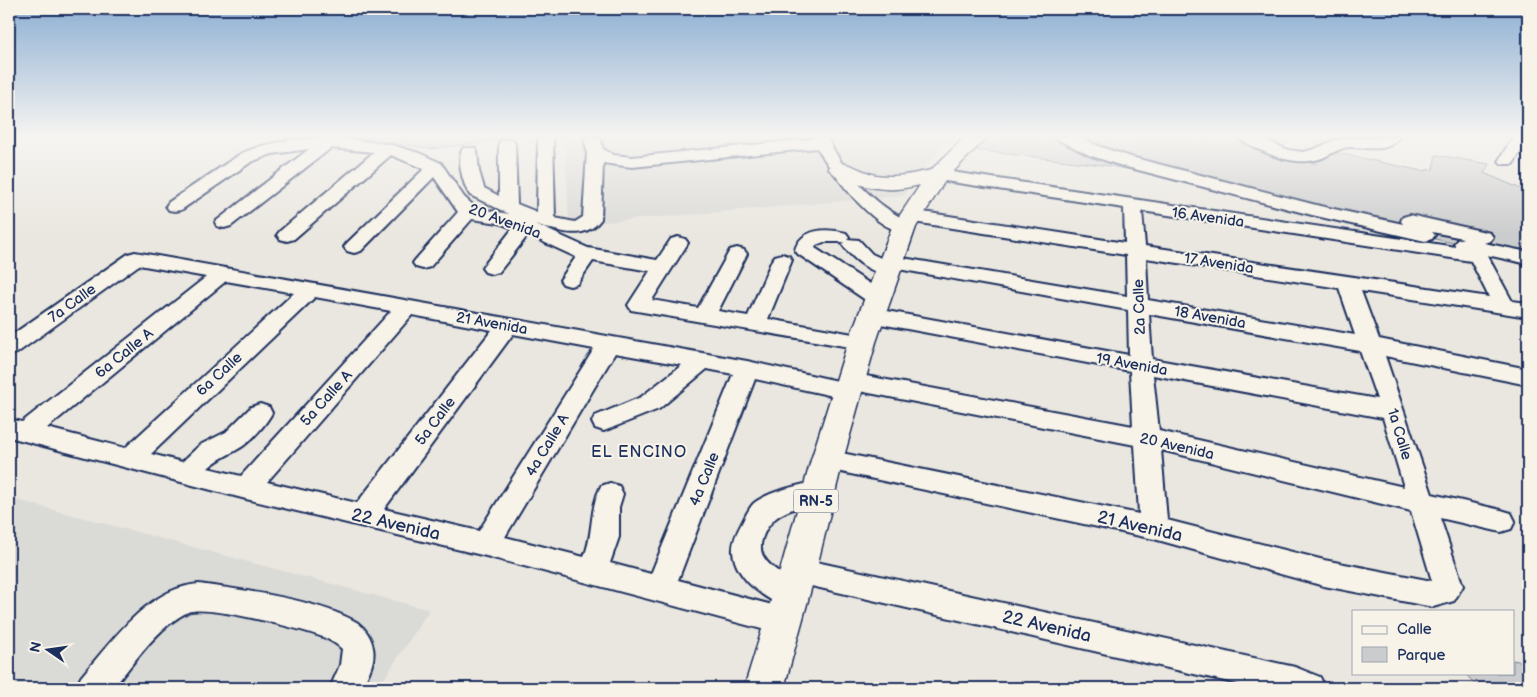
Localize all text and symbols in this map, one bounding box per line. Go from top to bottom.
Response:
street label: 20 Avenida [466,200,544,243]
street label: 16 Avenida [1171,203,1245,232]
street label: 17 Avenida [1183,249,1255,278]
street label: 2a Calle [1129,279,1150,335]
street label: 7a Calle [45,280,100,327]
street label: 18 Avenida [1173,302,1247,333]
street label: 21 Avenida [455,308,529,339]
street label: 6a Calle A [91,324,158,383]
street label: 6a Calle [192,348,246,401]
street label: 19 Avenida [1095,349,1169,380]
street label: 5a Calle A [296,366,357,430]
street label: 5a Calle [411,393,460,449]
street label: 1a Calle [1383,406,1416,462]
street label: 4a Calle A [521,410,574,480]
street label: 20 Avenida [1138,429,1216,464]
district label: EL ENCINO [591,443,687,462]
street label: 4a Calle [685,449,724,509]
road number: RN-5 [794,490,838,512]
street label: 22 Avenida [349,504,442,545]
street label: 21 Avenida [1095,507,1184,546]
street label: 22 Avenida [1000,606,1093,647]
legend [1352,610,1514,674]
text: Calle [1397,620,1432,639]
north arrow [22,624,72,674]
text: N [26,640,45,654]
text: Parque [1397,646,1446,665]

